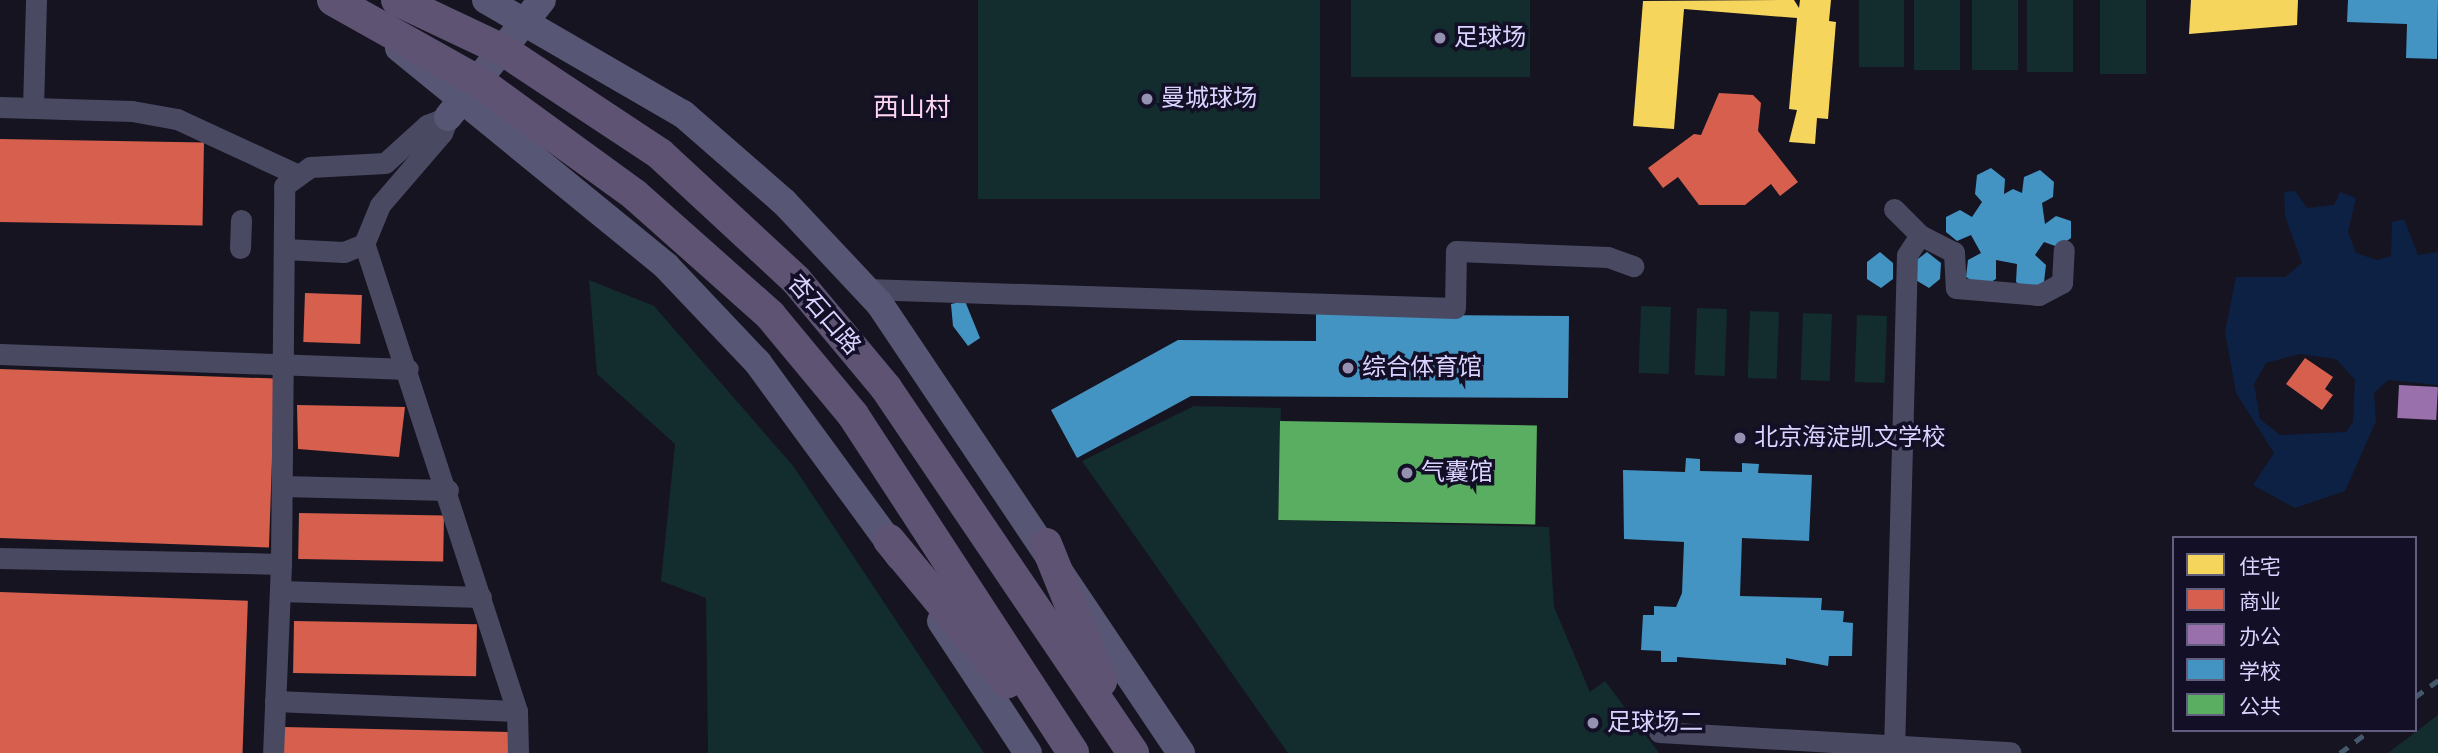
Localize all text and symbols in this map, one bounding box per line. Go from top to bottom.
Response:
place label: 足球场 [1454,24,1526,52]
marker: 足球场 [1432,30,1448,46]
place label: 曼城球场 [1161,85,1257,113]
marker: 曼城球场 [1139,91,1155,107]
district label: 西山村 [873,92,951,124]
street label: 杏石口路 [782,269,866,361]
place label: 综合体育馆 [1362,354,1482,382]
marker: 综合体育馆 [1340,360,1356,376]
place label: 北京海淀凯文学校 [1754,424,1946,452]
marker: 北京海淀凯文学校 [1732,430,1748,446]
place label: 气囊馆 [1421,459,1493,487]
marker: 气囊馆 [1399,465,1415,481]
legend [2172,536,2417,732]
text: 住宅 [2239,555,2281,579]
text: 商业 [2239,590,2281,614]
text: 办公 [2239,625,2281,649]
text: 学校 [2239,660,2281,684]
text: 公共 [2239,695,2281,719]
place label: 足球场二 [1607,709,1703,737]
marker: 足球场二 [1585,715,1601,731]

